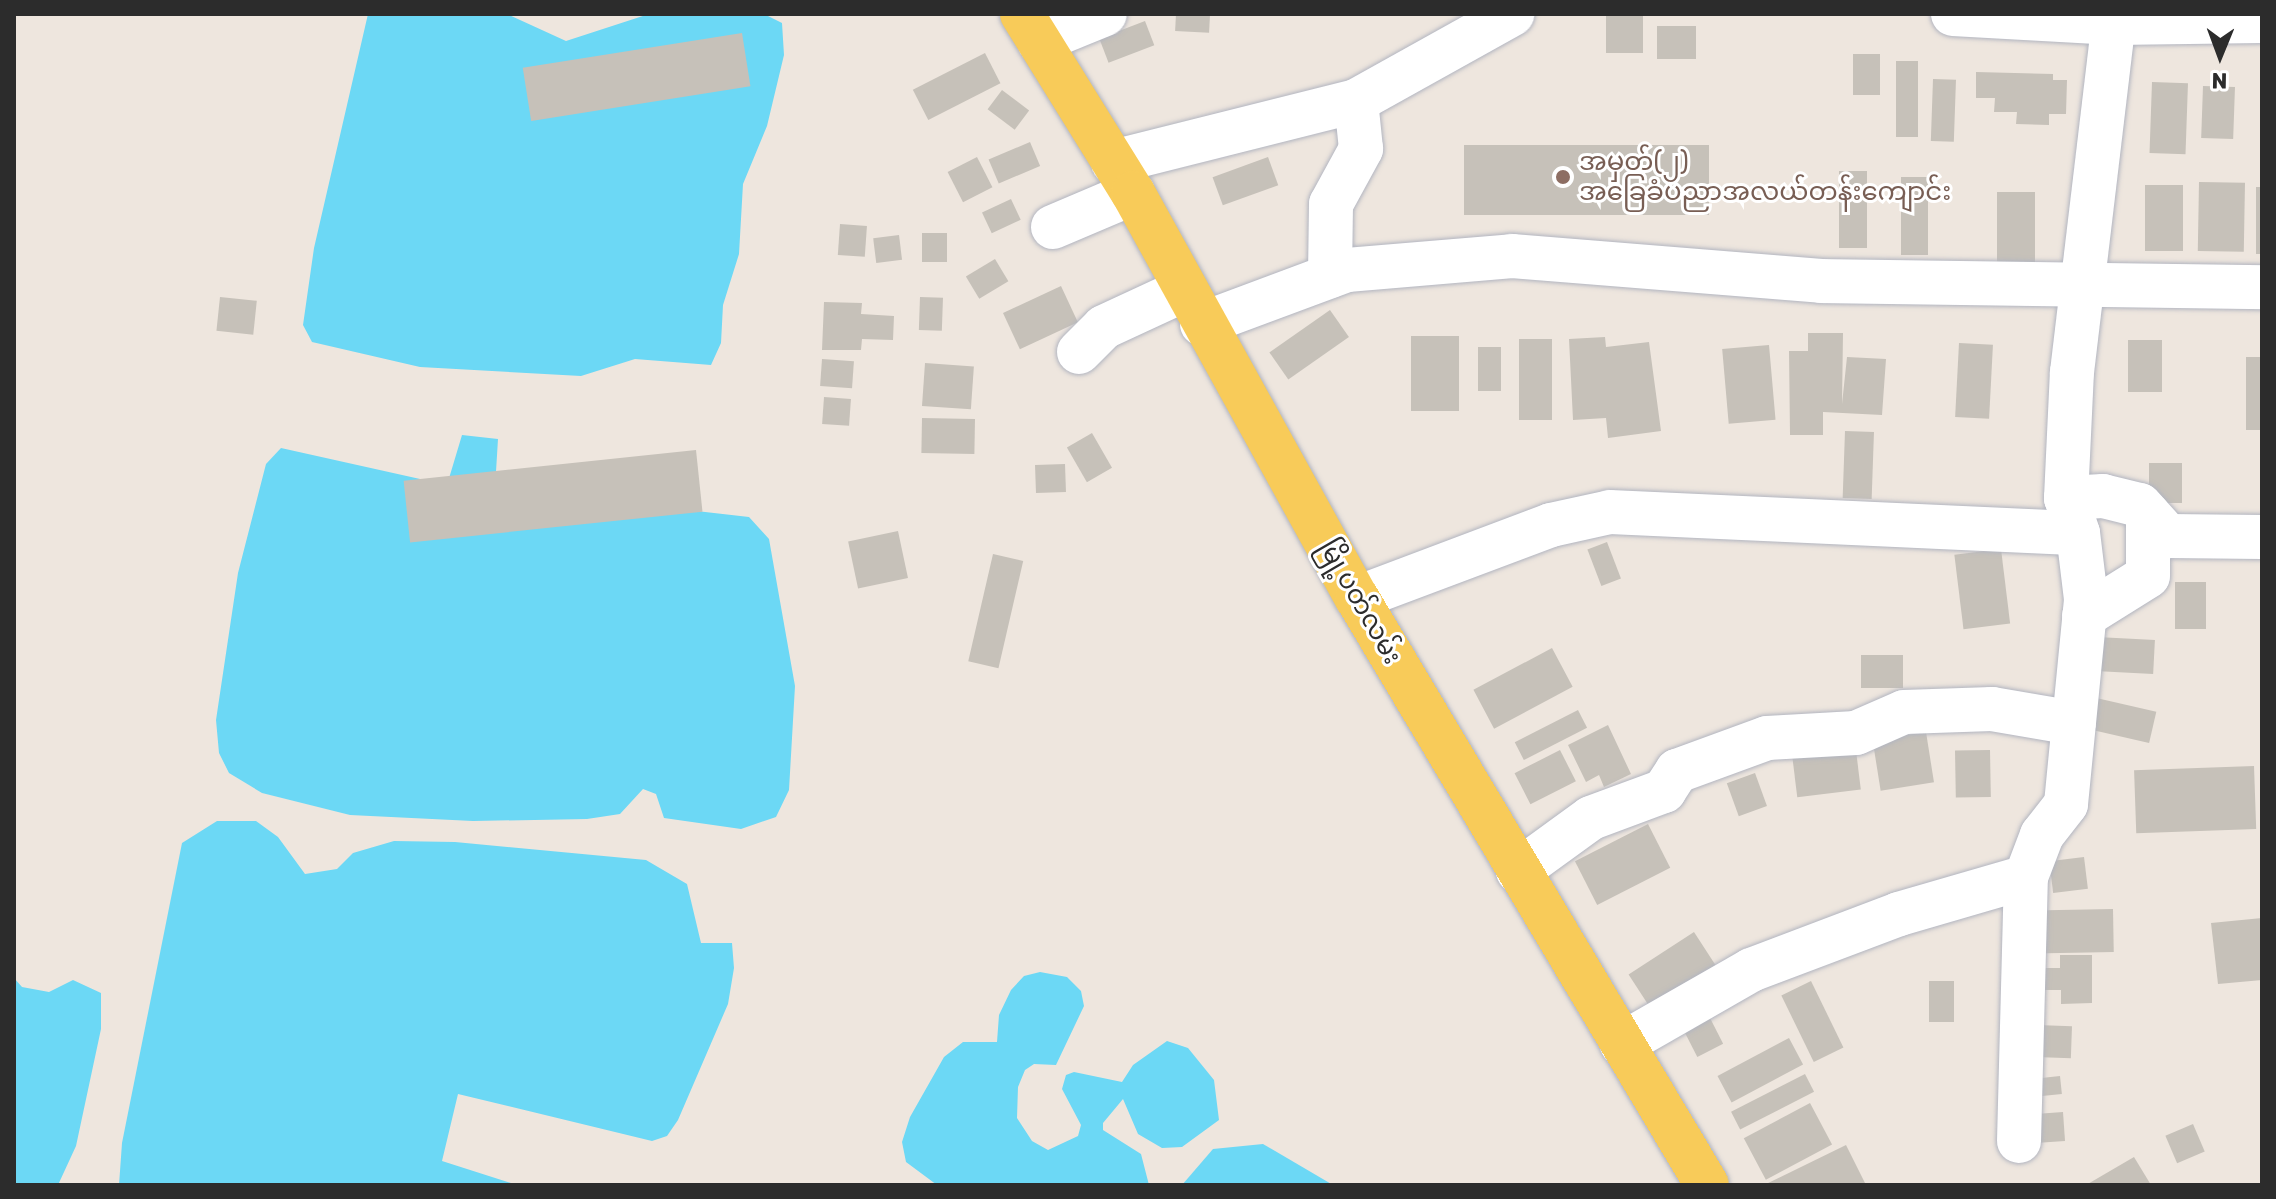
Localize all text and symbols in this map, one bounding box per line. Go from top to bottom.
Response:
north arrow [2180,16,2260,96]
text: N [2211,67,2228,94]
place label: အမှတ်(၂) အခြေခံပညာအလယ်တန်းကျောင်း [1579,146,1951,208]
marker: အမှတ်(၂) အခြေခံပညာအလယ်တန်းကျောင်း [1554,168,1572,186]
street label: မြို့ပတ်လမ်း [1312,534,1408,670]

